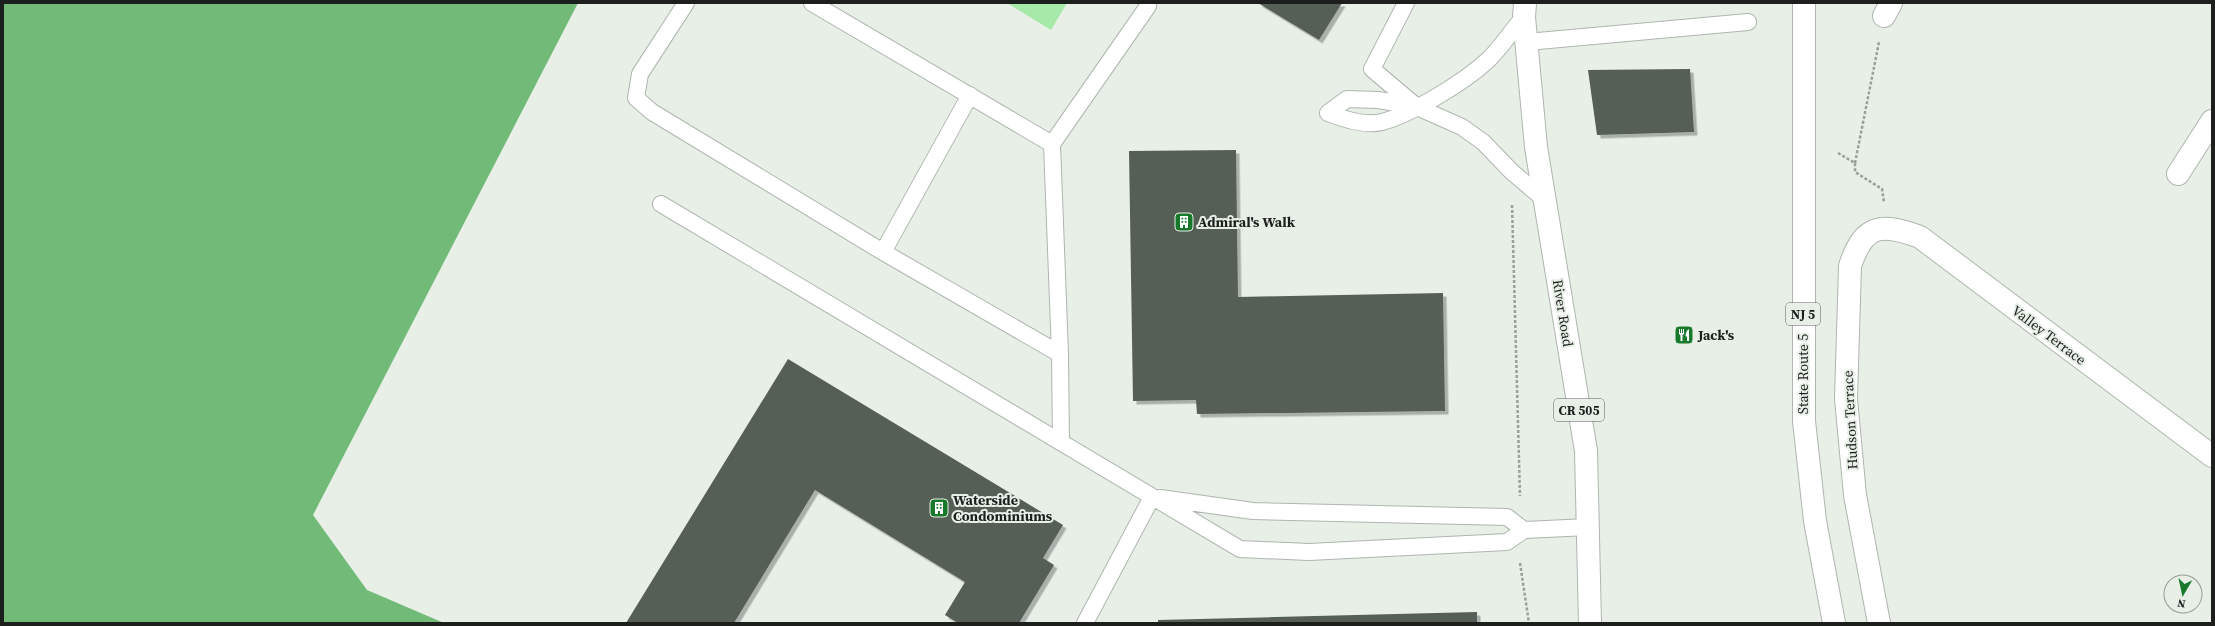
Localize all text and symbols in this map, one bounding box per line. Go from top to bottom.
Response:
building icon: Admiral's Walk [1173,211,1195,233]
place label: Admiral's Walk [1198,212,1296,232]
street label: River Road [1548,278,1578,348]
street label: Valley Terrace [2008,300,2090,370]
road number: NJ 5 [1786,303,1820,325]
restaurant icon: Jack's [1673,324,1695,346]
place label: Jack's [1697,325,1735,345]
street label: State Route 5 [1793,334,1813,414]
street label: Hudson Terrace [1837,370,1863,470]
road number: CR 505 [1554,399,1604,421]
place label: Waterside Condominiums [953,490,1053,526]
building icon: Waterside Condominiums [928,497,950,519]
north arrow [2163,574,2203,614]
text: N [2176,595,2187,611]

